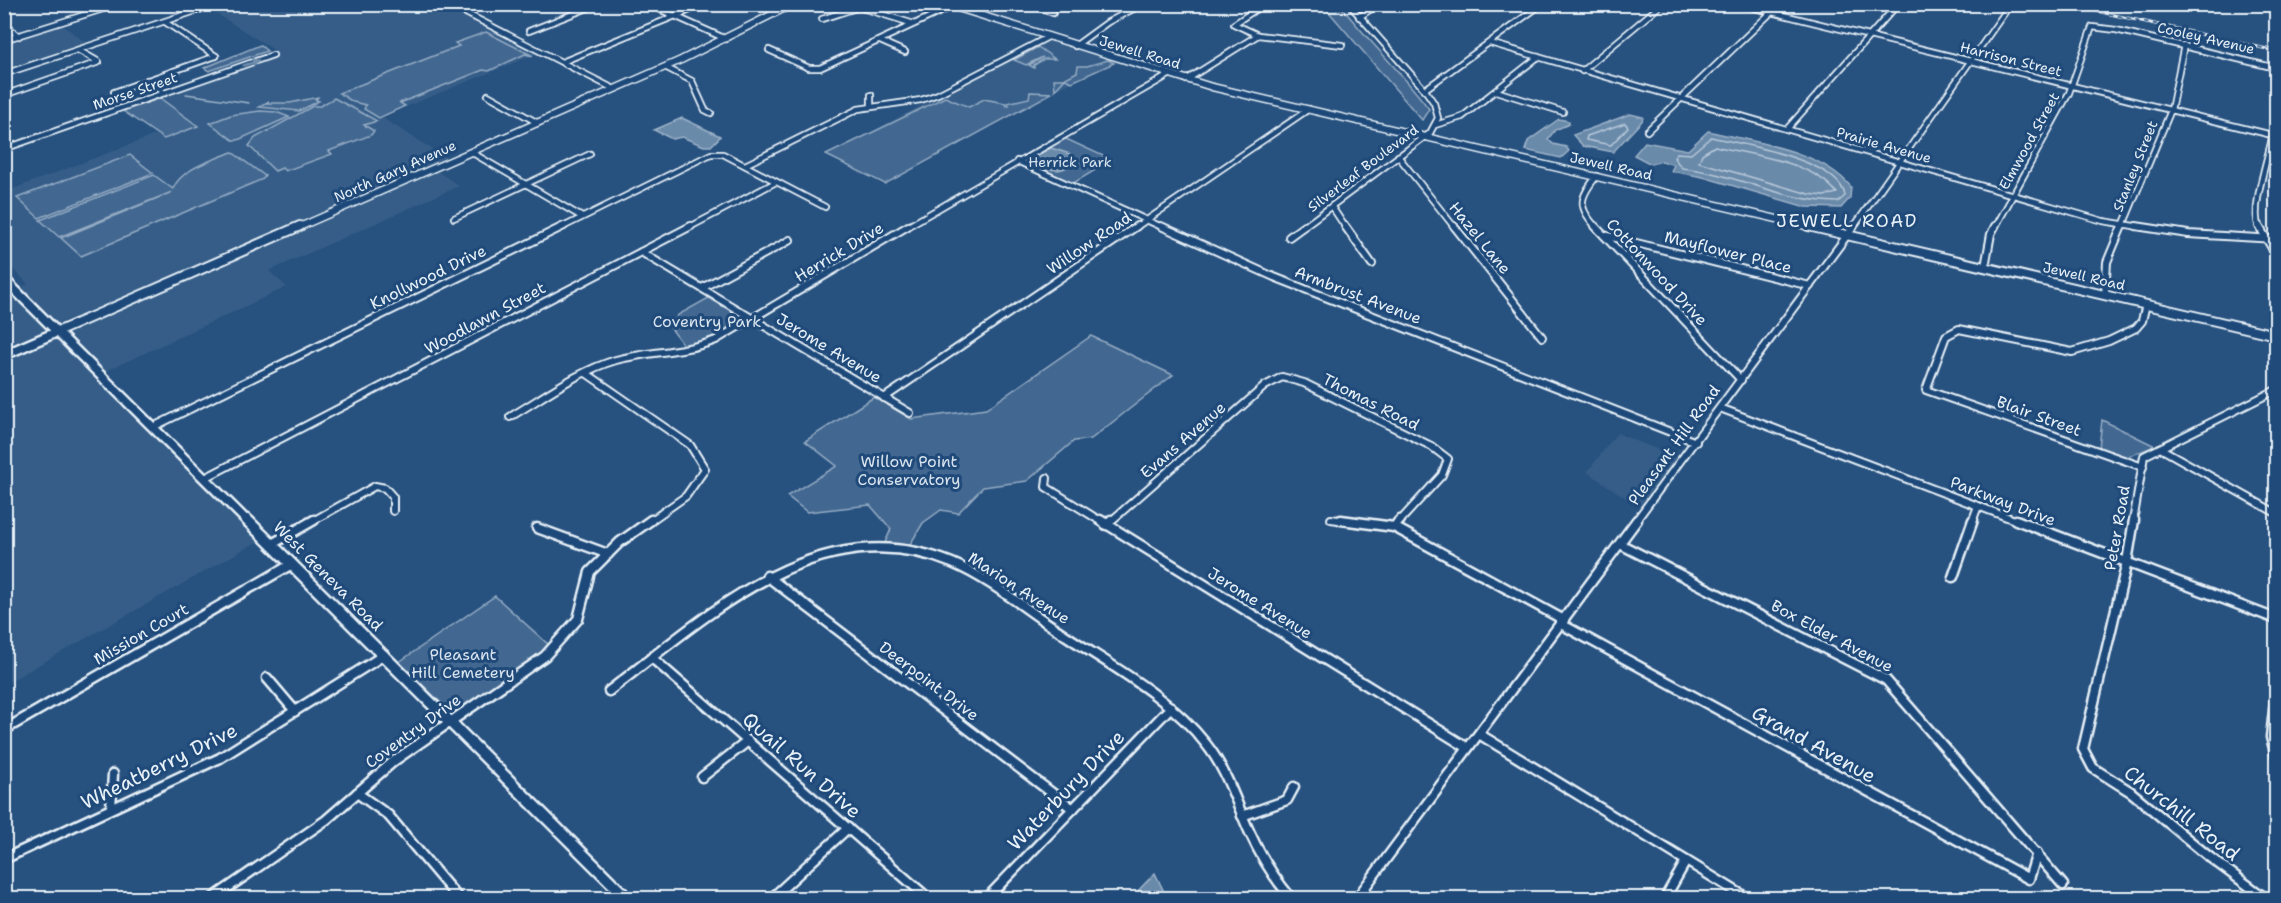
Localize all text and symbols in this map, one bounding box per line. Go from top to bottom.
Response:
street label: Cooley Avenue [2156,18,2256,58]
street label: Jewell Road [1097,31,1183,73]
street label: Harrison Street [1958,38,2064,80]
one-way arrow [242,57,260,67]
street label: Morse Street [90,68,180,114]
street label: Elmwood Street [1995,89,2063,193]
street label: Stanley Street [2109,118,2161,214]
street label: Silverleaf Boulevard [1304,120,1422,216]
street label: Prairie Avenue [1834,123,1934,167]
street label: North Gary Avenue [331,136,459,206]
street label: Jewell Road [1568,148,1654,184]
park label: Herrick Park [1028,153,1112,171]
street label: Hazel Lane [1444,198,1516,278]
street label: Willow Road [1042,207,1136,279]
district label: JEWELL ROAD [1776,209,1918,233]
street label: Cottonwood Drive [1602,214,1712,330]
street label: Herrick Drive [791,217,887,287]
street label: Mayflower Place [1662,226,1794,278]
street label: Knollwood Drive [367,240,489,314]
street label: Jewell Road [2041,258,2127,294]
street label: Armbrust Avenue [1292,261,1424,329]
street label: Woodlawn Street [421,277,549,359]
street label: Jerome Avenue [772,308,886,388]
park label: Coventry Park [653,311,761,332]
street label: Thomas Road [1319,369,1423,435]
street label: Pleasant Hill Road [1623,381,1725,509]
street label: Blair Street [1994,391,2084,441]
street label: Evans Avenue [1136,397,1230,483]
park label: Willow Point Conservatory [857,451,961,490]
street label: Parkway Drive [1947,471,2059,531]
street label: Peter Road [2099,484,2135,572]
street label: West Geneva Road [269,517,387,635]
street label: Marion Avenue [964,547,1074,629]
street label: Jerome Avenue [1204,562,1316,644]
street label: Box Elder Avenue [1767,595,1897,677]
street label: Mission Court [90,598,192,670]
street label: Deerpoint Drive [875,637,983,725]
park label: Pleasant Hill Cemetery [411,644,515,683]
street label: Coventry Drive [361,689,465,773]
street label: Grand Avenue [1747,699,1881,789]
street label: Quail Run Drive [737,706,867,824]
street label: Wheatberry Drive [77,717,241,815]
street label: Waterbury Drive [1002,724,1130,856]
street label: Churchill Road [2119,760,2246,867]

